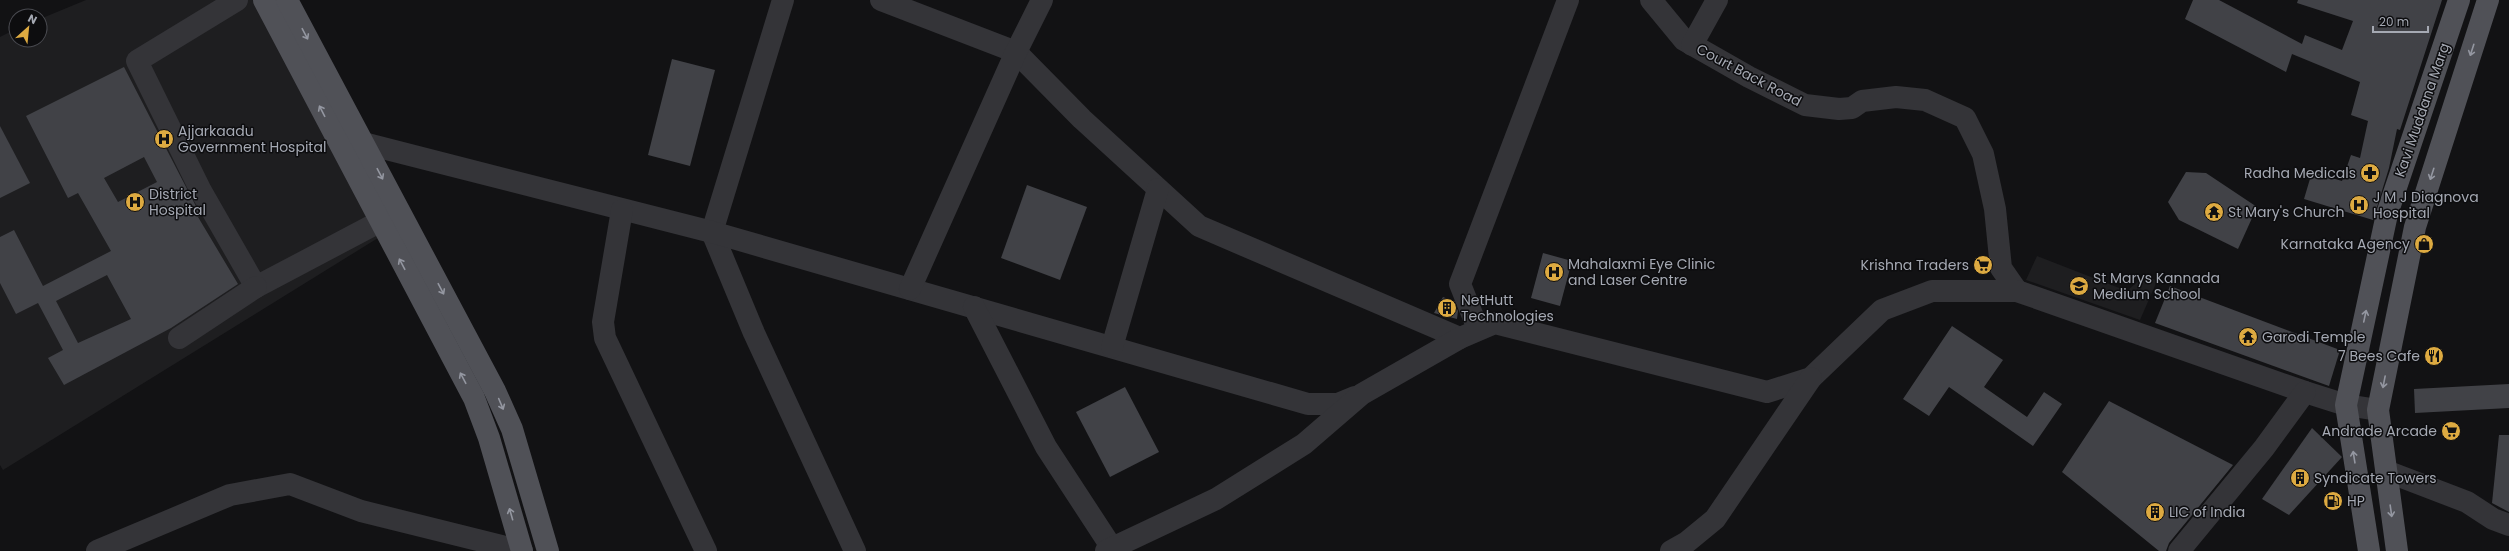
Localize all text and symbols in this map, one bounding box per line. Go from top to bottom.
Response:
north arrow [8,8,48,48]
scale bar [2373,8,2428,34]
text: N [25,10,40,28]
text: 20 m [2379,13,2409,30]
one-way arrow [302,28,310,40]
street label: Court Back Road [1693,39,1805,111]
street label: Kavi Muddana Marg [2390,40,2454,180]
one-way arrow [2468,44,2475,57]
one-way arrow [317,106,325,118]
place label: Ajjarkaadu Government Hospital [178,121,326,157]
hospital icon: Ajjarkaadu Government Hospital [153,128,175,150]
pharmacy icon: Radha Medicals [2359,162,2381,184]
place label: Radha Medicals [2244,163,2356,183]
one-way arrow [2428,167,2435,180]
one-way arrow [376,168,384,180]
place label: District Hospital [149,184,206,220]
place label: J M J Diagnova Hospital [2373,187,2479,223]
hospital icon: District Hospital [124,191,146,213]
hospital icon: J M J Diagnova Hospital [2348,194,2370,216]
temple icon: St Mary's Church [2203,201,2225,223]
place label: St Mary's Church [2228,202,2344,222]
shop icon: Karnataka Agency [2413,233,2435,255]
place label: Karnataka Agency [2281,234,2410,254]
place label: Mahalaxmi Eye Clinic and Laser Centre [1568,254,1715,290]
supermarket icon: Krishna Traders [1972,254,1994,276]
place label: Krishna Traders [1861,255,1969,275]
one-way arrow [397,258,405,270]
hospital icon: Mahalaxmi Eye Clinic and Laser Centre [1543,261,1565,283]
place label: St Marys Kannada Medium School [2093,268,2220,304]
school or university icon: St Marys Kannada Medium School [2068,275,2090,297]
one-way arrow [437,282,445,294]
place label: NetHutt Technologies [1461,290,1554,326]
building icon: NetHutt Technologies [1436,297,1458,319]
one-way arrow [2362,310,2370,323]
temple icon: Garodi Temple [2237,326,2259,348]
place label: Garodi Temple [2262,327,2366,347]
restaurant icon: 7 Bees Cafe [2423,345,2445,367]
place label: 7 Bees Cafe [2338,346,2420,366]
one-way arrow [459,372,467,384]
one-way arrow [2379,375,2387,388]
one-way arrow [497,397,505,409]
supermarket icon: Andrade Arcade [2440,420,2462,442]
place label: Andrade Arcade [2322,421,2437,441]
one-way arrow [2350,451,2358,464]
building icon: Syndicate Towers [2289,467,2311,489]
place label: Syndicate Towers [2314,468,2437,488]
fuel station icon: HP [2322,490,2344,512]
place label: HP [2347,491,2365,511]
building icon: LIC of India [2144,501,2166,523]
place label: LIC of India [2169,502,2245,522]
one-way arrow [2387,504,2395,517]
one-way arrow [507,507,514,520]

